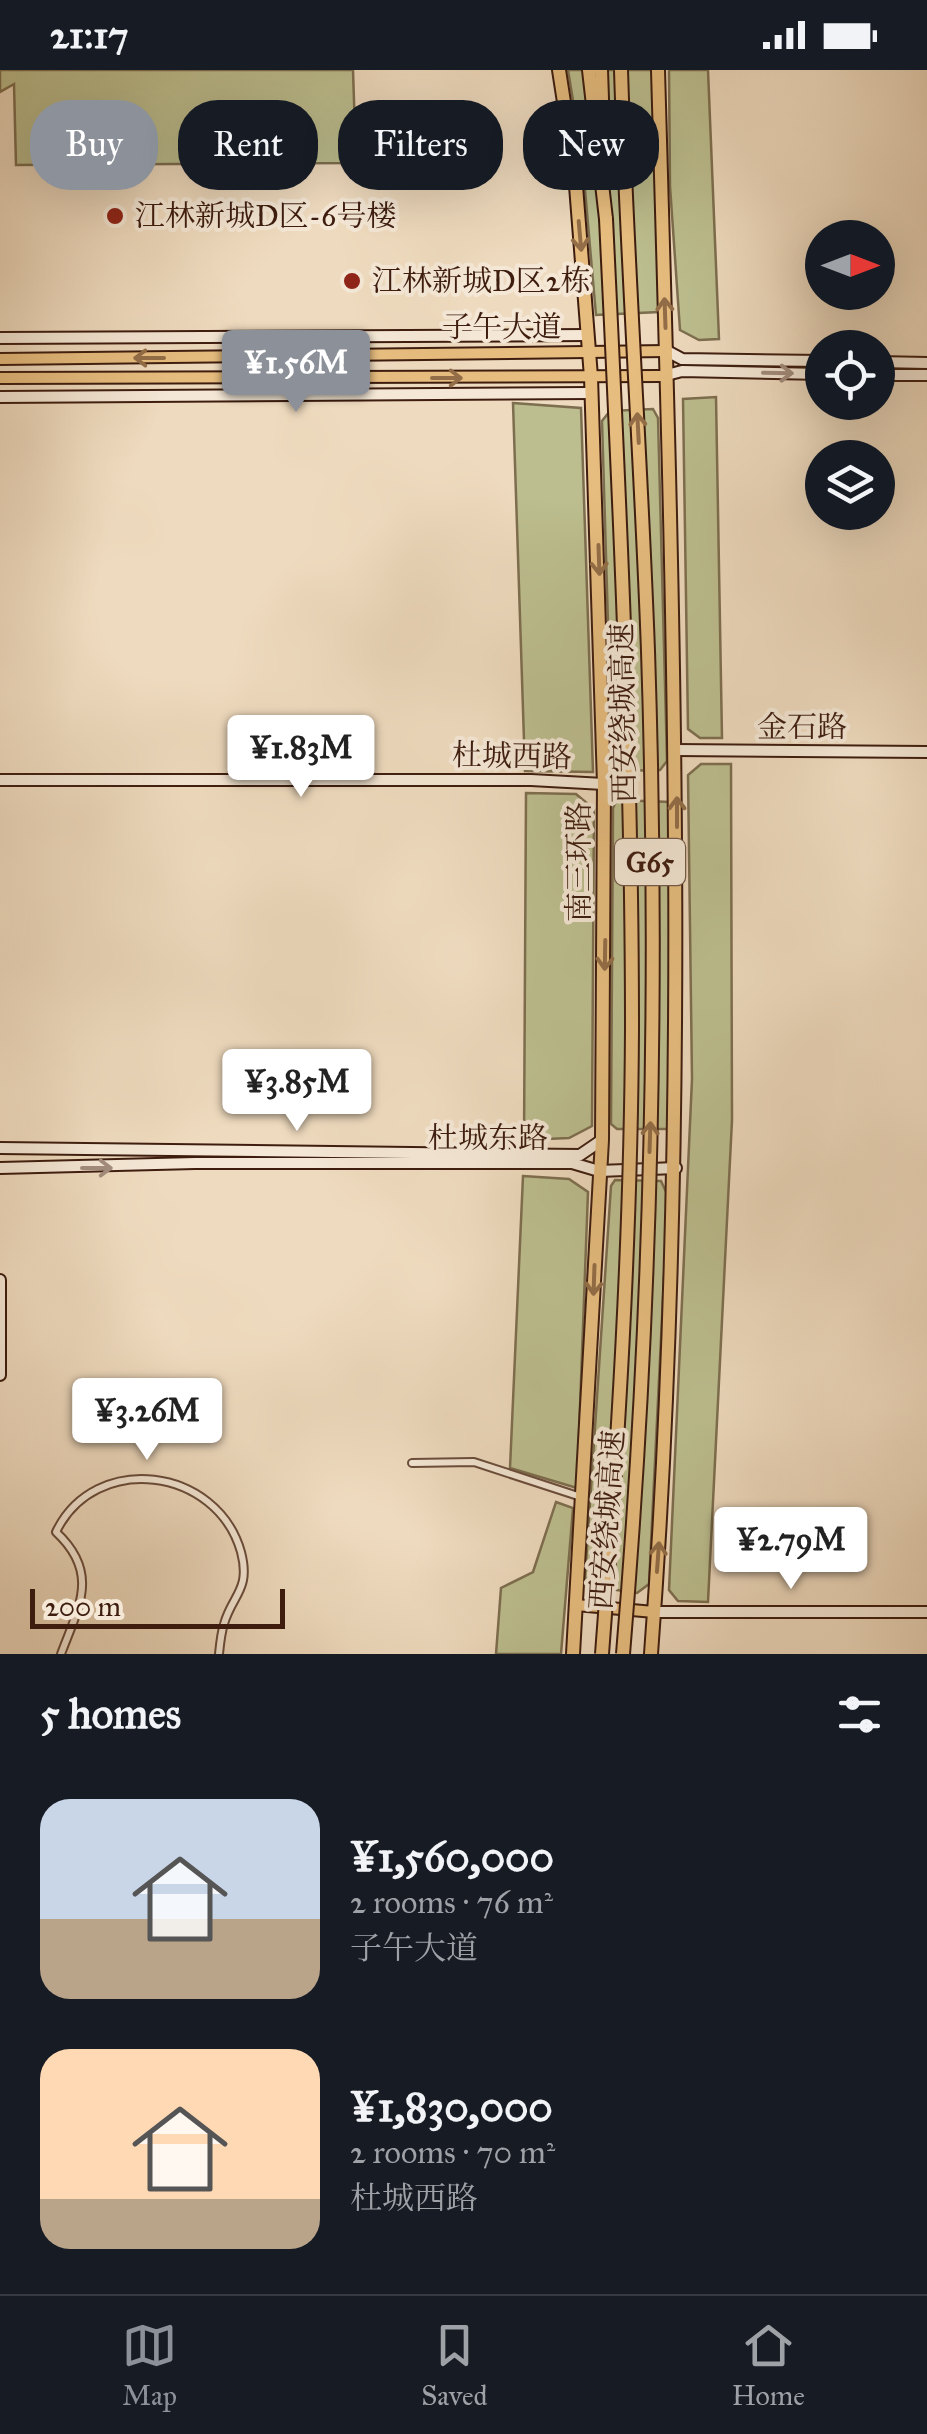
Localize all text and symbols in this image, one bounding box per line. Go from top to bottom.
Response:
text: 21:17 [50,12,129,58]
chip: Buy [30,100,158,190]
chip: Rent [178,100,318,190]
chip: Filters [338,100,503,190]
chip: New [523,100,659,190]
place label: 江林新城D区-6号楼 [135,198,396,234]
marker: 江林新城D区-6号楼 [104,205,126,227]
one-way arrow [570,219,589,252]
north arrow [805,220,895,310]
map controls [805,220,895,530]
place label: 江林新城D区2栋 [372,263,590,299]
marker: 江林新城D区2栋 [341,270,363,292]
one-way arrow [656,297,675,329]
street label: 子午大道 [442,309,562,345]
pin: ¥1.56M [215,330,377,415]
button: locate [805,330,895,420]
text: ¥1.56M [244,343,348,382]
one-way arrow [134,348,166,368]
one-way arrow [760,364,793,382]
one-way arrow [430,368,463,388]
one-way arrow [628,412,647,444]
button: layers [805,440,895,530]
one-way arrow [589,544,608,576]
street label: 西安绕城高速 [603,623,643,803]
street label: 金石路 [757,709,847,745]
pin: ¥1.83M [220,715,382,800]
text: ¥1.83M [249,728,353,767]
street label: 杜城西路 [452,737,572,775]
one-way arrow [667,797,686,829]
street label: 南三环路 [561,802,597,922]
road number: G65 [615,839,685,885]
one-way arrow [595,939,614,971]
pin: ¥3.85M [216,1049,378,1134]
text: ¥3.85M [244,1062,350,1101]
street label: 杜城东路 [428,1120,548,1156]
one-way arrow [640,1122,659,1154]
one-way arrow [81,1158,113,1177]
one-way arrow [585,1264,604,1296]
pin: ¥3.26M [66,1378,228,1463]
text: ¥3.26M [94,1391,200,1430]
street label: 西安绕城高速 [583,1429,631,1611]
pin: ¥2.79M [710,1507,872,1592]
text: ¥2.79M [736,1520,846,1559]
one-way arrow [648,1541,667,1573]
scale bar [30,1584,285,1628]
text: 200 m [45,1589,121,1624]
icon: filters [832,1687,887,1742]
text: 5 homes [40,1688,181,1740]
text: ¥1,560,000 [350,1831,554,1883]
icon: home [120,1839,240,1959]
text: 2 rooms · 76 m² [350,1883,553,1922]
text: 子午大道 [350,1929,478,1968]
text: ¥1,830,000 [350,2081,553,2133]
icon: home [120,2089,240,2209]
text: 2 rooms · 70 m² [350,2133,555,2172]
text: 杜城西路 [350,2179,478,2218]
tab: Map [122,2318,177,2413]
tab: Saved [421,2318,488,2413]
tab: Home [732,2318,805,2413]

